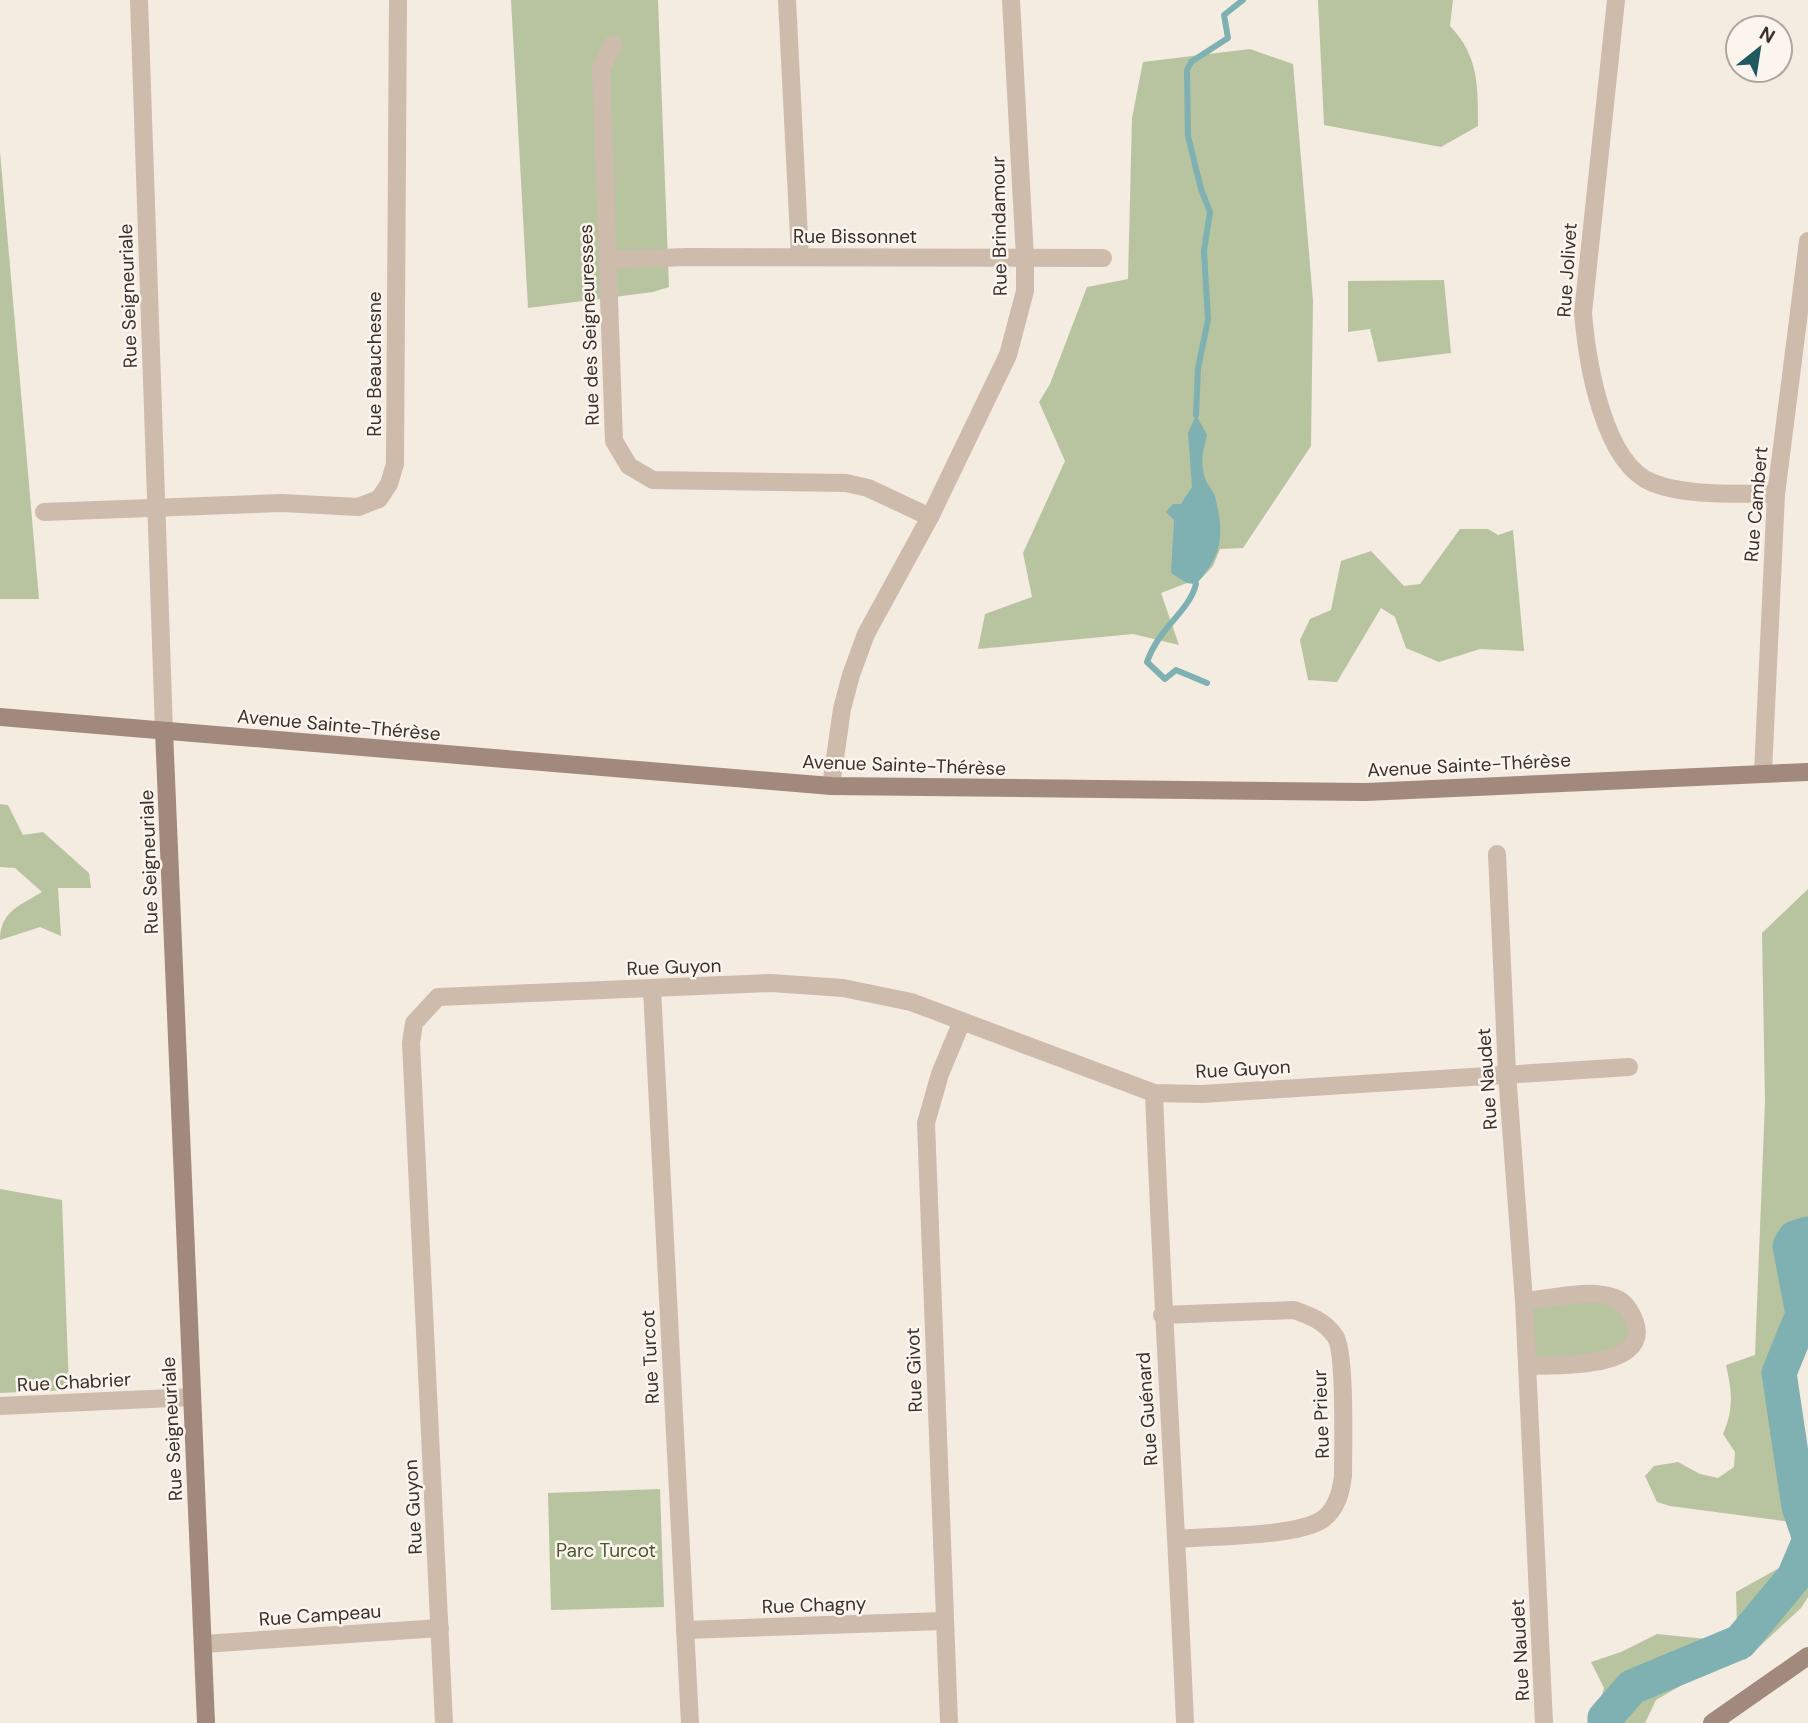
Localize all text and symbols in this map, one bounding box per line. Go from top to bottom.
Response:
north arrow [1724,14,1794,84]
text: N [1755,20,1780,49]
street label: Rue Brindamour [985,156,1013,296]
street label: Rue Jolivet [1551,222,1583,318]
street label: Rue Seigneuriale [113,223,143,369]
street label: Rue des Seigneuresses [573,224,605,426]
street label: Rue Bissonnet [793,224,917,249]
street label: Rue Beauchesne [362,291,387,437]
street label: Rue Cambert [1738,445,1774,563]
street label: Avenue Sainte-Thérèse [236,704,442,746]
street label: Avenue Sainte-Thérèse [1367,747,1571,783]
street label: Avenue Sainte-Thérèse [802,749,1006,781]
street label: Rue Seigneuriale [134,789,164,935]
street label: Rue Guyon [626,953,722,981]
street label: Rue Naudet [1471,1027,1503,1131]
street label: Rue Guyon [1195,1054,1291,1084]
street label: Rue Turcot [635,1309,665,1405]
street label: Rue Givot [900,1327,928,1413]
street label: Rue Guénard [1131,1351,1163,1467]
street label: Rue Seigneuriale [156,1356,188,1502]
street label: Rue Chabrier [16,1367,132,1397]
street label: Rue Prieur [1307,1369,1335,1459]
street label: Rue Guyon [398,1459,428,1555]
park label: Parc Turcot [556,1538,656,1563]
street label: Rue Chagny [761,1591,867,1619]
street label: Rue Campeau [258,1598,382,1632]
street label: Rue Naudet [1505,1598,1535,1702]

